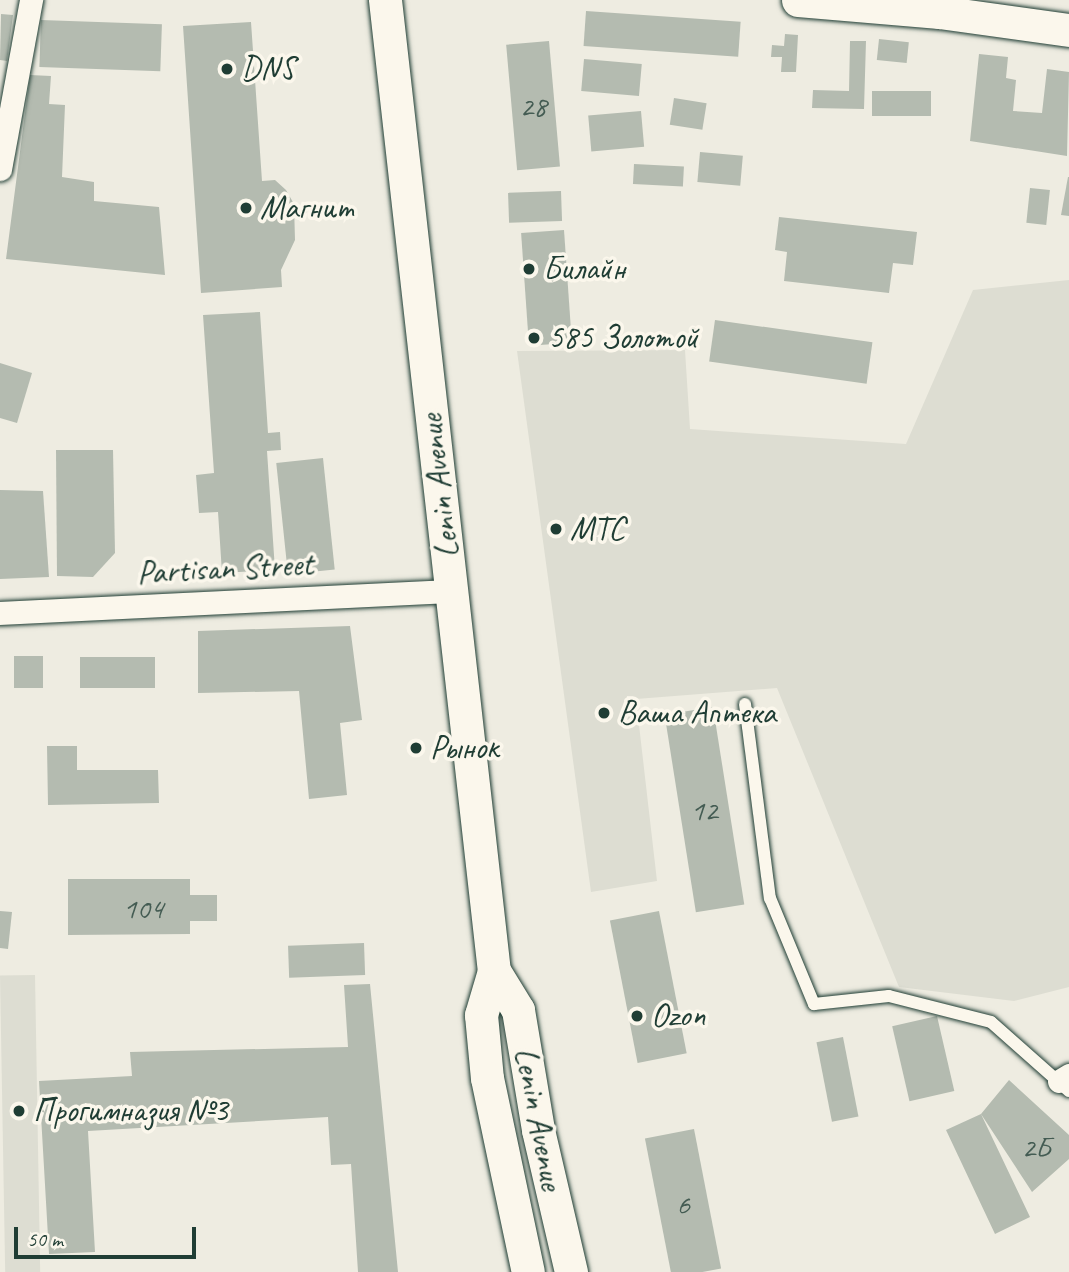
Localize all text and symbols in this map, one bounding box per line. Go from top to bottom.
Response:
place label: DNS [241,49,295,89]
marker: DNS [219,61,235,77]
house number: 28 [520,88,546,124]
place label: Магнит [260,188,354,228]
marker: Магнит [238,200,254,216]
place label: Билайн [543,249,625,289]
marker: Билайн [521,261,537,277]
place label: 585 Золотой [548,318,698,358]
marker: 585 Золотой [526,330,542,346]
street label: Lenin Avenue [412,412,468,560]
place label: МТС [570,509,625,549]
marker: МТС [548,521,564,537]
street label: Partisan Street [136,545,314,593]
place label: Ваша Аптека [618,693,775,733]
marker: Ваша Аптека [596,705,612,721]
place label: Рынок [430,728,498,768]
marker: Рынок [408,740,424,756]
house number: 12 [691,792,717,828]
house number: 104 [123,890,163,926]
place label: Ozon [651,996,705,1036]
marker: Ozon [629,1008,645,1024]
street label: Lenin Avenue [505,1044,571,1194]
place label: Прогимназия №3 [33,1091,228,1131]
marker: Прогимназия №3 [11,1103,27,1119]
house number: 2Б [1022,1129,1050,1165]
house number: 6 [676,1186,690,1222]
scale bar [18,1212,200,1256]
text: 50 m [27,1226,63,1252]

